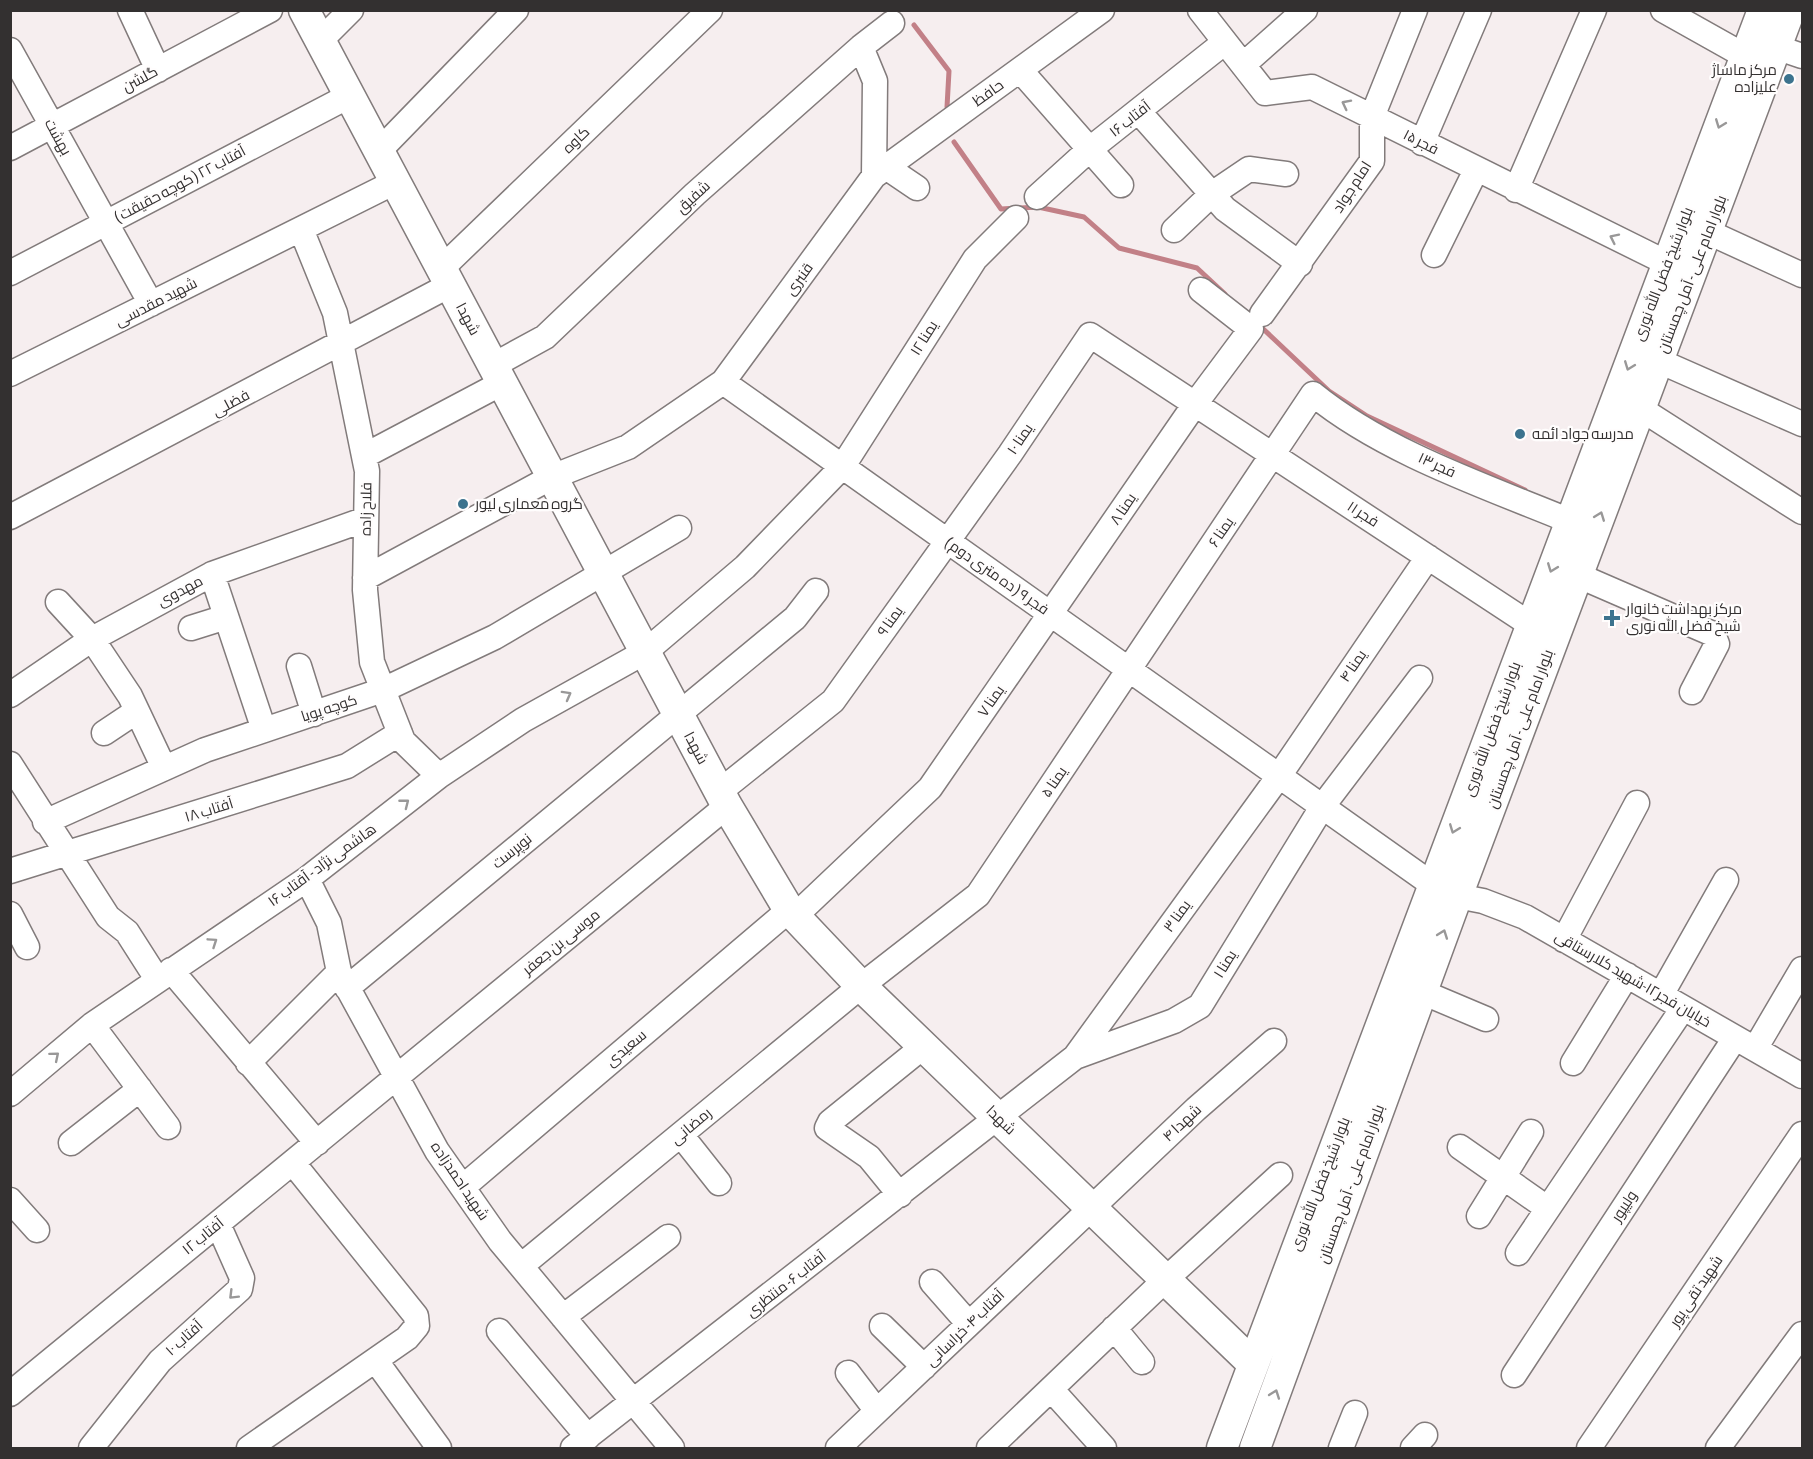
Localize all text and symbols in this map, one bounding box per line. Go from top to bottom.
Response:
place label: مرکز ماساژ علیزاده [1711,61,1777,96]
street label: گلشن [119,62,161,97]
marker: مرکز ماساژ علیزاده [1782,72,1796,86]
street label: حافظ [969,76,1006,109]
street label: آفتاب ۱۶ [1106,97,1154,140]
one-way arrow [1342,100,1352,111]
street label: بهشت [40,116,75,159]
one-way arrow [1714,118,1727,129]
street label: کاوه [559,123,593,157]
street label: فجر ۱۵ [1400,125,1442,159]
street label: آفتاب ۲۲ ( کوچه حقیقت ) [111,142,249,227]
street label: امام جواد [1329,158,1376,217]
street label: شفیق [672,177,714,218]
street label: بلوار امام علی - آمل چمستان [1654,192,1731,356]
street label: بلوار شیخ فضل الله نوری [1628,204,1699,344]
one-way arrow [1610,233,1621,245]
street label: قنبری [781,259,818,299]
street label: شهید مقدسی [112,274,201,331]
street label: شهدا [451,300,484,339]
street label: یمنا ۱۲ [906,317,941,358]
one-way arrow [1623,360,1636,370]
street label: فضلی [209,386,253,421]
street label: یمنا ۱۰ [1003,420,1036,457]
place label: مدرسه جواد ائمه [1532,425,1634,443]
marker: مدرسه جواد ائمه [1513,427,1527,441]
street label: فجر ۱۳ [1415,448,1459,482]
street label: فلاح زاده [357,482,377,536]
street label: یمنا ۸ [1106,490,1139,528]
place label: گروه معماری لیور [474,495,583,514]
marker: گروه معماری لیور [456,497,470,511]
street label: فجر ۱۱ [1344,497,1382,531]
one-way arrow [1592,511,1605,522]
street label: یمنا ۶ [1205,514,1237,550]
street label: فجر ۹ ( ده متری دوم ) [941,533,1052,619]
one-way arrow [1547,562,1560,572]
street label: مهدوی [154,572,206,611]
place label: مرکز بهداشت خانوار شیخ فضل الله نوری [1625,600,1742,637]
street label: یمنا ۹ [873,602,906,639]
marker: مرکز بهداشت خانوار شیخ فضل الله نوری [1603,609,1621,627]
street label: یمنا ۴ [1336,646,1369,685]
street label: بلوار امام علی - آمل چمستان [1483,647,1558,811]
street label: بلوار شیخ فضل الله نوری [1458,659,1527,799]
street label: یمنا ۷ [974,682,1007,720]
street label: کوچه پویا [299,690,360,727]
one-way arrow [561,691,571,703]
street label: شهدا [679,729,712,768]
street label: یمنا ۵ [1037,763,1070,800]
street label: آفتاب ۱۸ [183,794,235,825]
one-way arrow [398,799,409,810]
street label: هاشمی نژاد - آقتاب ۱۶ [264,820,380,911]
one-way arrow [1449,823,1461,834]
street label: نوپرست [489,830,536,873]
street label: یمنا ۳ [1159,896,1194,935]
street label: موسی بن جعفر [518,905,604,980]
street label: خيابان فجر۱۲-شهيد كلارستاقی [1551,927,1714,1032]
one-way arrow [1435,929,1448,940]
one-way arrow [206,938,217,949]
street label: یمنا ۱ [1210,947,1240,981]
street label: سعیدی [602,1026,651,1071]
one-way arrow [48,1053,59,1064]
street label: شهدا ۴ [1159,1101,1206,1146]
street label: شهدا [982,1102,1020,1139]
street label: بلوار امام علی - آمل چمستان [1314,1102,1389,1266]
street label: رمضانی [667,1104,716,1149]
street label: بلوار شیخ فضل الله نوری [1285,1114,1356,1254]
street label: شهید احمدزاده [426,1138,493,1224]
street label: ولیپور [1607,1187,1642,1226]
street label: آفتاب ۱۲ [179,1214,227,1257]
street label: آفتاب ۶- منتظری [742,1247,830,1322]
street label: شهید تقی پور [1665,1252,1727,1332]
street label: آفتاب ۴- خراسانی [922,1286,1009,1371]
one-way arrow [230,1288,240,1299]
street label: آفتاب ۱۰ [162,1316,206,1359]
one-way arrow [1267,1389,1280,1399]

